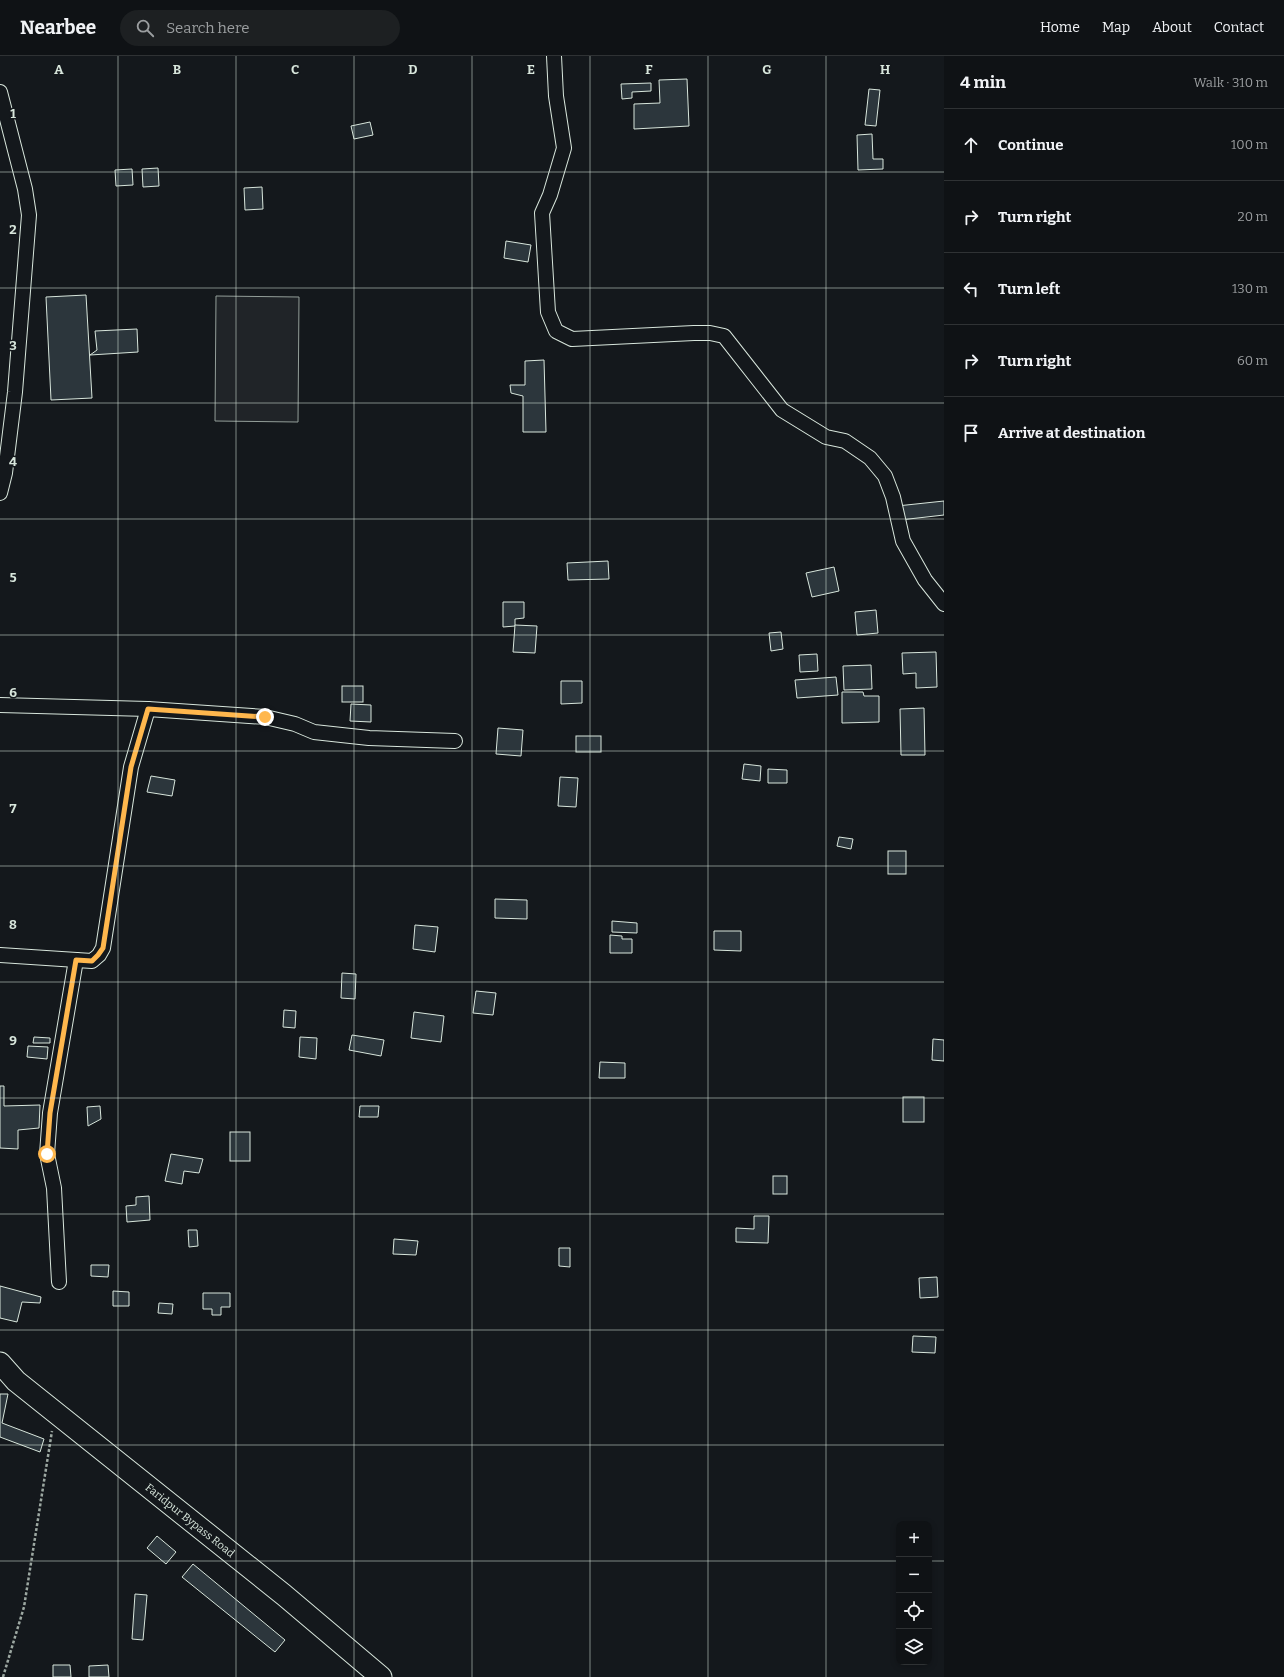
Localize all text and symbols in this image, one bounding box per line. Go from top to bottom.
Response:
search box [120,10,400,46]
text: Nearbee [20,16,96,39]
icon: search [134,17,156,39]
text: Search here [166,19,250,37]
text: Home [1040,19,1080,36]
text: Map [1102,19,1130,36]
text: About [1152,19,1192,36]
text: Contact [1214,19,1264,36]
text: A [54,62,64,77]
text: B [173,62,181,77]
text: C [291,62,299,77]
text: D [408,62,418,77]
text: E [527,62,535,77]
text: F [645,62,653,77]
text: G [762,62,772,77]
text: H [880,62,890,77]
text: 4 min [960,72,1006,93]
text: Walk · 310 m [1194,75,1268,90]
text: 1 [10,106,16,121]
icon: ahead [960,134,982,156]
text: Continue [998,136,1064,154]
text: 100 m [1231,137,1268,152]
icon: right [960,206,982,228]
text: Turn right [998,208,1071,226]
text: 20 m [1238,209,1268,224]
text: 2 [9,222,17,237]
icon: left [960,278,982,300]
text: Turn left [998,280,1060,298]
text: 130 m [1232,281,1268,296]
text: 3 [9,338,17,353]
icon: right [960,350,982,372]
text: Turn right [998,352,1071,370]
text: 60 m [1237,353,1268,368]
icon: arrive [960,422,982,444]
text: Arrive at destination [998,424,1145,442]
text: 4 [9,454,17,469]
text: 5 [9,570,17,585]
text: 6 [9,685,17,700]
route end [256,708,274,726]
text: 7 [10,801,17,816]
text: 8 [9,917,17,932]
text: 9 [9,1033,17,1048]
route start [38,1145,56,1163]
street label: Faridpur Bypass Road [143,1480,238,1560]
map controls [896,1521,932,1665]
button: + [896,1521,932,1557]
button: − [896,1557,932,1593]
button: locate [896,1593,932,1629]
button: layers [896,1629,932,1665]

